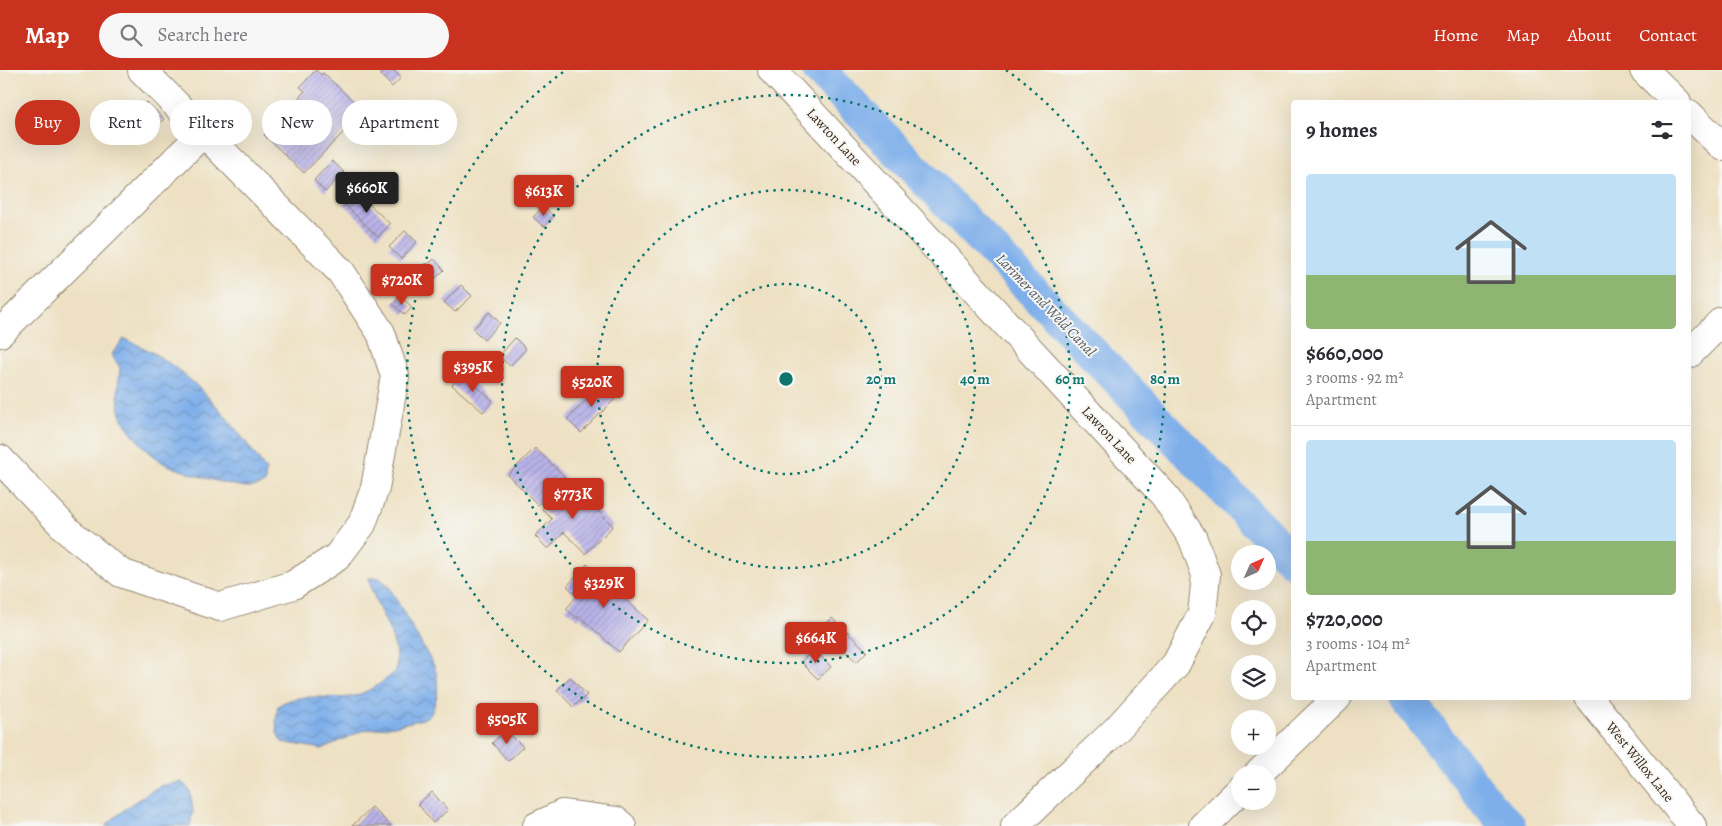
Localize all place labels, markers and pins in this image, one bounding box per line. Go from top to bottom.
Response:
pin: $660K [332,172,402,214]
pin: $613K [509,174,579,217]
pin: $720K [367,264,437,306]
pin: $395K [438,350,508,393]
pin: $520K [557,366,627,408]
centre of rings [777,370,795,388]
pin: $773K [538,478,608,520]
pin: $329K [569,566,639,609]
pin: $664K [781,622,851,664]
pin: $505K [472,702,542,745]

